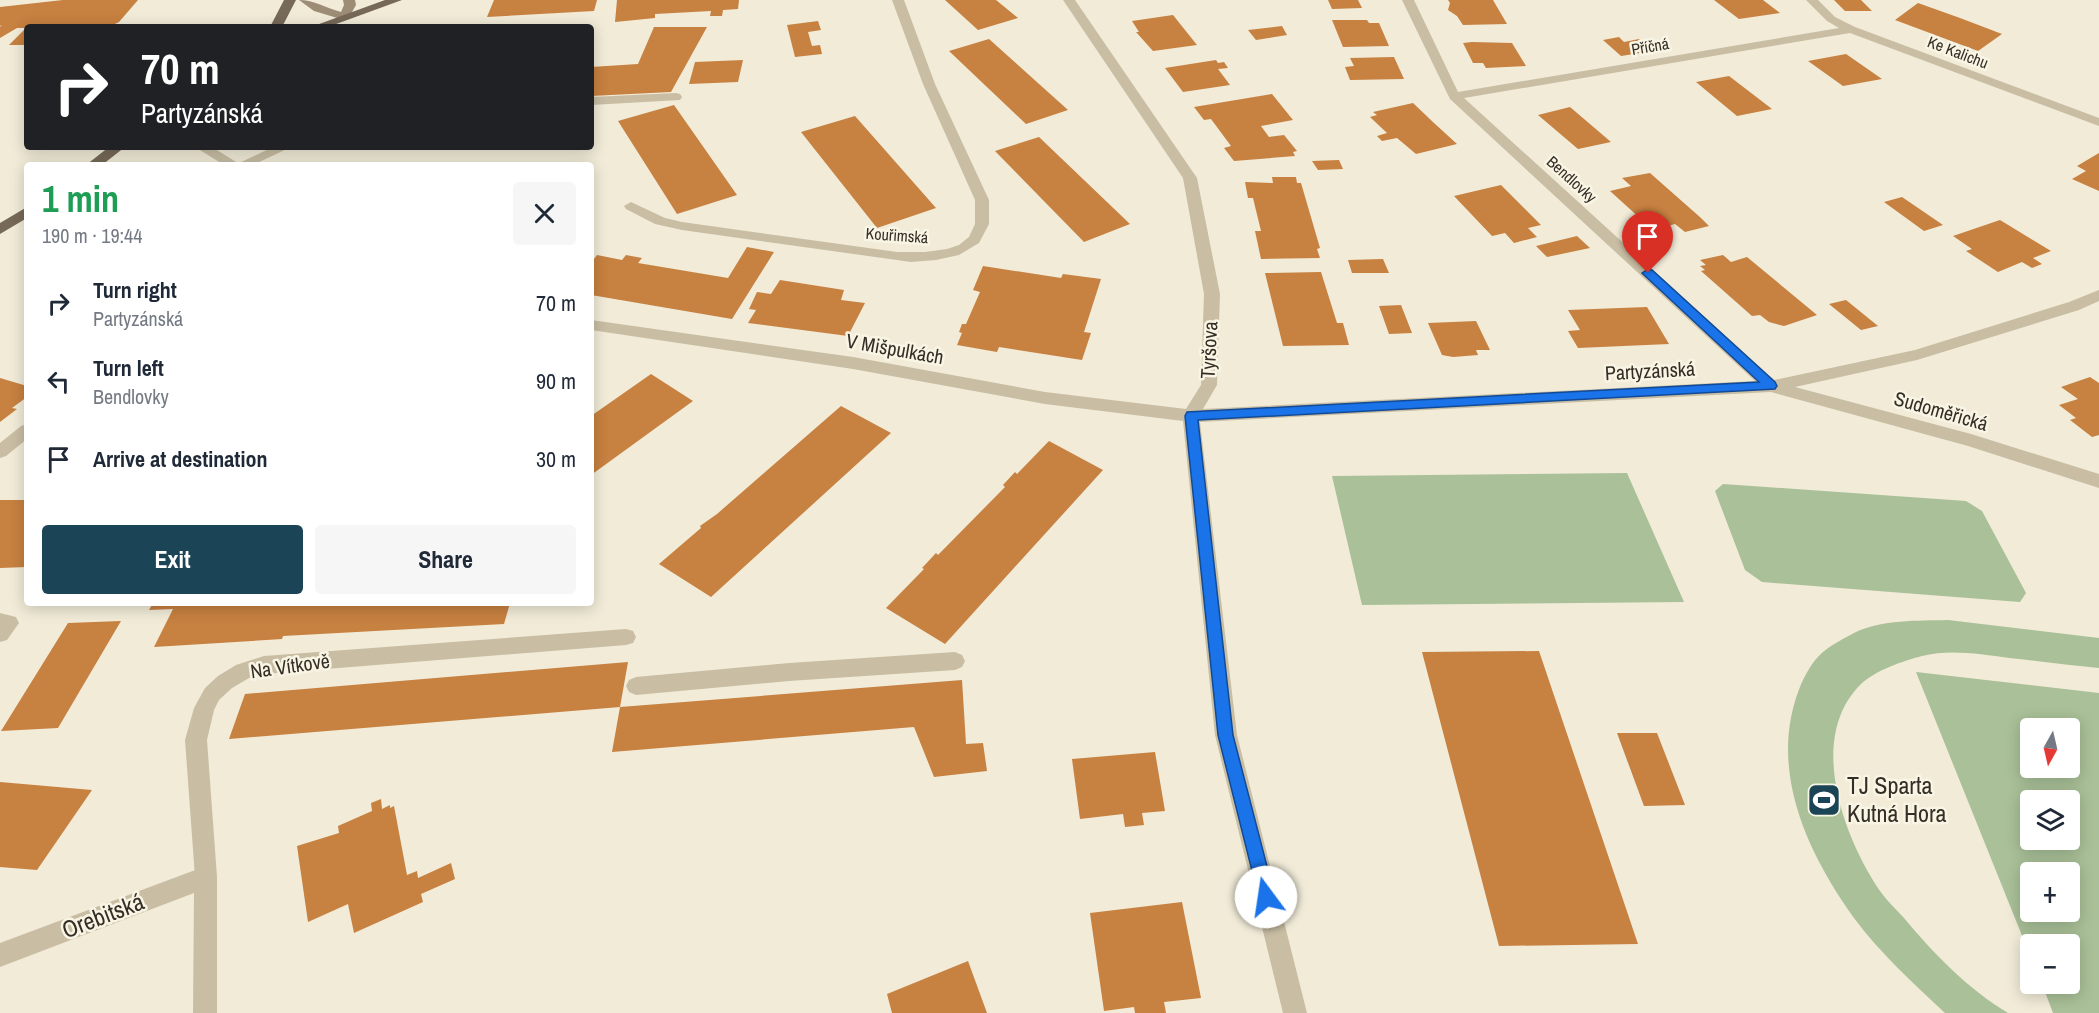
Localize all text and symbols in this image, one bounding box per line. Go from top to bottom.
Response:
street label: Ke Kalichu [1924,30,1992,74]
street label: Příčná [1629,32,1671,60]
text: 70 m [141,41,220,97]
icon: right [42,48,120,126]
text: Partyzánská [141,95,263,131]
street label: Bendlovky [1542,151,1602,208]
text: 1 min [42,175,119,223]
button: close [513,182,576,245]
pin [1622,211,1673,273]
icon: arrive [1631,220,1664,253]
text: 190 m · 19:44 [42,222,142,249]
street label: Kouřimská [865,222,930,248]
text: Turn right [93,275,177,305]
icon: right [42,287,75,320]
text: 70 m [536,288,576,318]
text: Partyzánská [93,305,183,332]
street label: Tyršova [1194,321,1223,379]
street label: V Mišpulkách [844,327,946,370]
text: Turn left [93,353,164,383]
street label: Partyzánská [1604,355,1696,386]
icon: left [42,365,75,398]
text: 90 m [536,366,576,396]
text: Bendlovky [93,383,169,410]
street label: Sudoměřická [1891,384,1991,437]
icon: arrive [42,443,75,476]
text: Arrive at destination [93,444,267,474]
text: 30 m [536,444,576,474]
button: Exit [42,525,303,594]
button: Share [315,525,576,594]
street label: Na Vítkově [248,647,331,684]
north arrow [2020,718,2080,778]
map controls [2020,718,2080,994]
place label: TJ Sparta Kutná Hora [1847,769,1947,829]
sports icon: TJ Sparta Kutná Hora [1806,782,1842,818]
button: layers [2020,790,2080,850]
button: + [2020,862,2080,922]
position arrow [1234,865,1298,929]
street label: Orebitská [57,885,148,945]
button: − [2020,934,2080,994]

